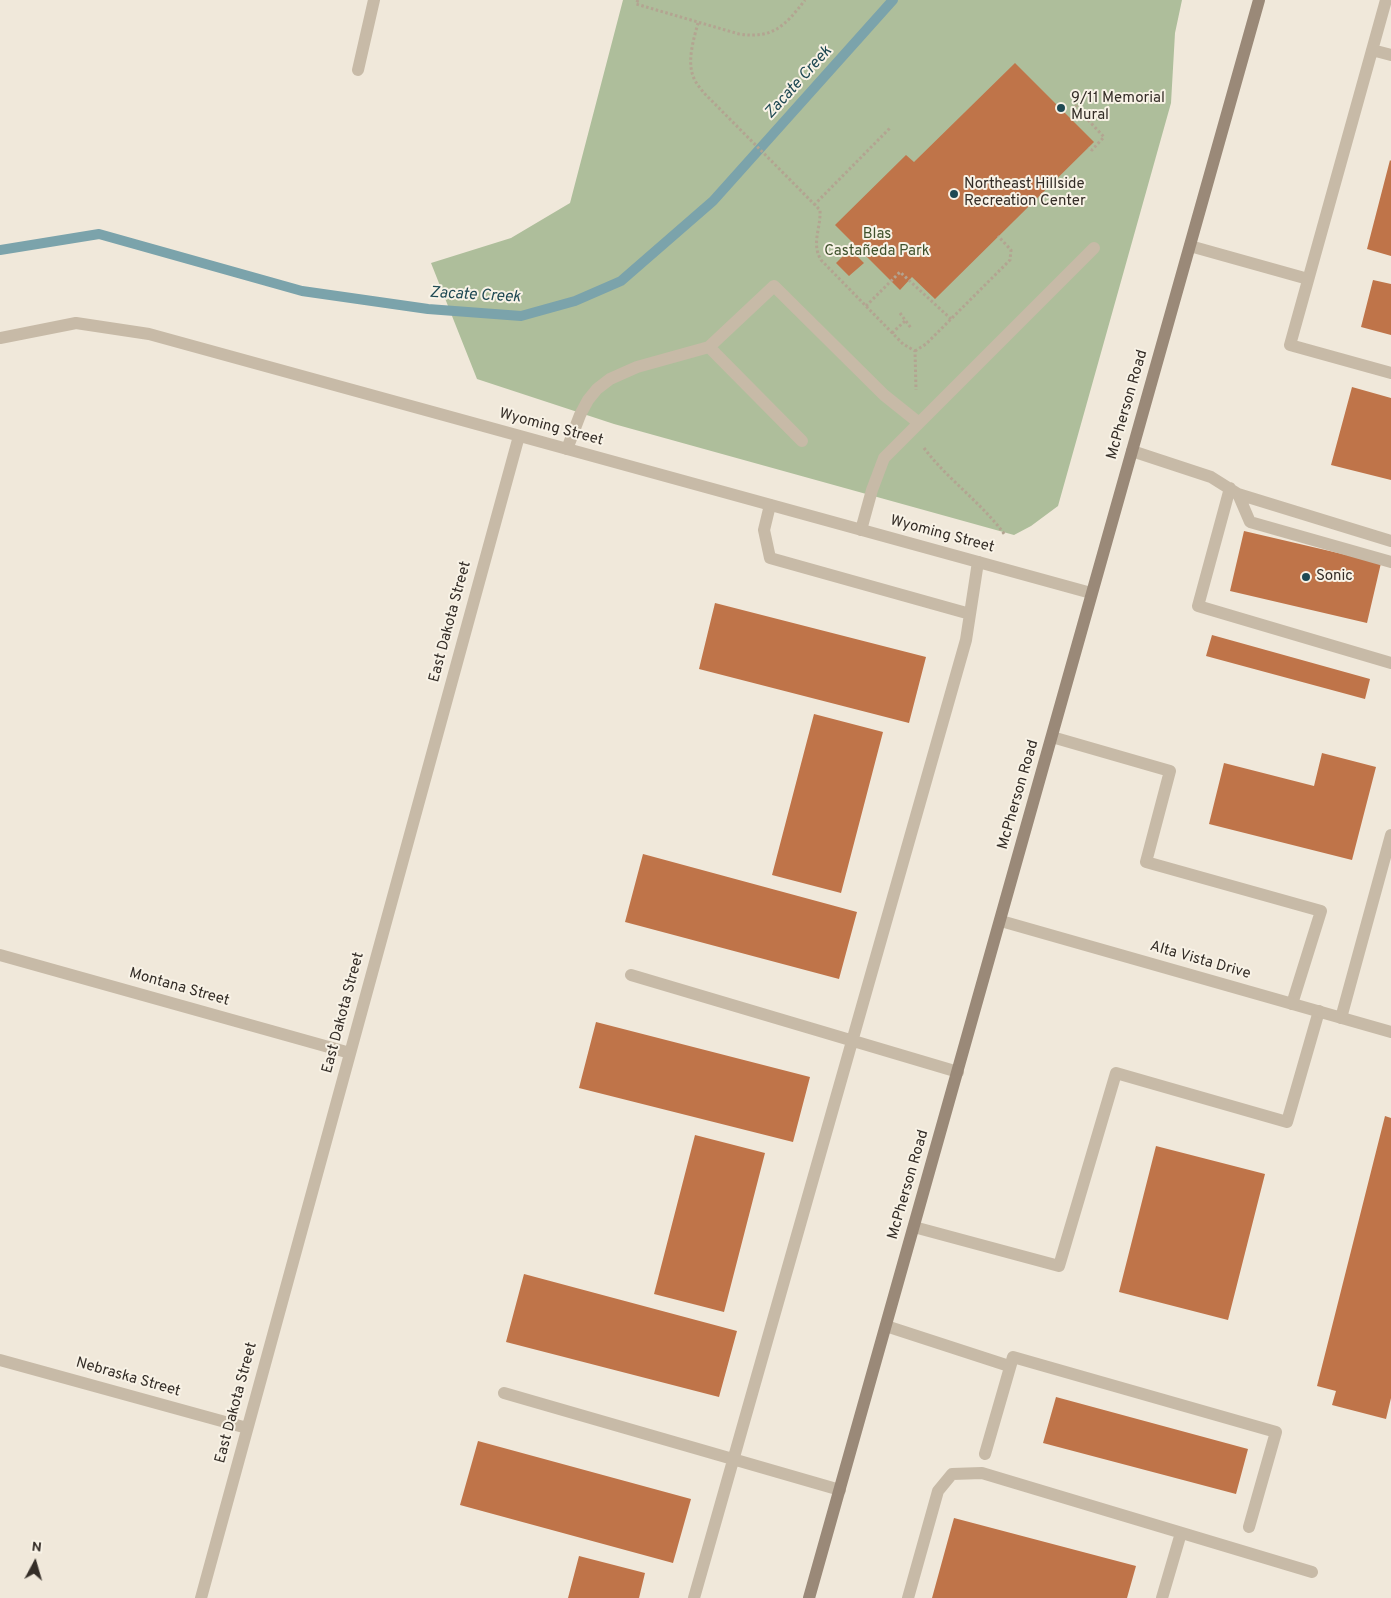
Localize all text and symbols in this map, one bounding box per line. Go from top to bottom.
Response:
water label: Zacate Creek [761,43,837,123]
place label: 9/11 Memorial Mural [1071,90,1165,125]
marker: 9/11 Memorial Mural [1055,102,1067,114]
place label: Northeast Hillside Recreation Center [964,176,1086,211]
marker: Northeast Hillside Recreation Center [948,188,960,200]
park label: Blas Castañeda Park [824,226,930,261]
water label: Zacate Creek [429,284,521,308]
street label: McPherson Road [1104,348,1152,462]
street label: Wyoming Street [497,405,605,451]
street label: Wyoming Street [888,512,996,558]
street label: East Dakota Street [426,559,476,685]
place label: Sonic [1316,568,1353,586]
marker: Sonic [1300,571,1312,583]
street label: McPherson Road [995,738,1043,852]
street label: Alta Vista Drive [1148,938,1252,984]
street label: East Dakota Street [319,950,369,1076]
street label: Montana Street [127,965,231,1011]
street label: McPherson Road [885,1128,933,1242]
street label: East Dakota Street [212,1340,262,1466]
street label: Nebraska Street [74,1354,182,1402]
north arrow [10,1538,60,1588]
text: N [31,1539,43,1557]

